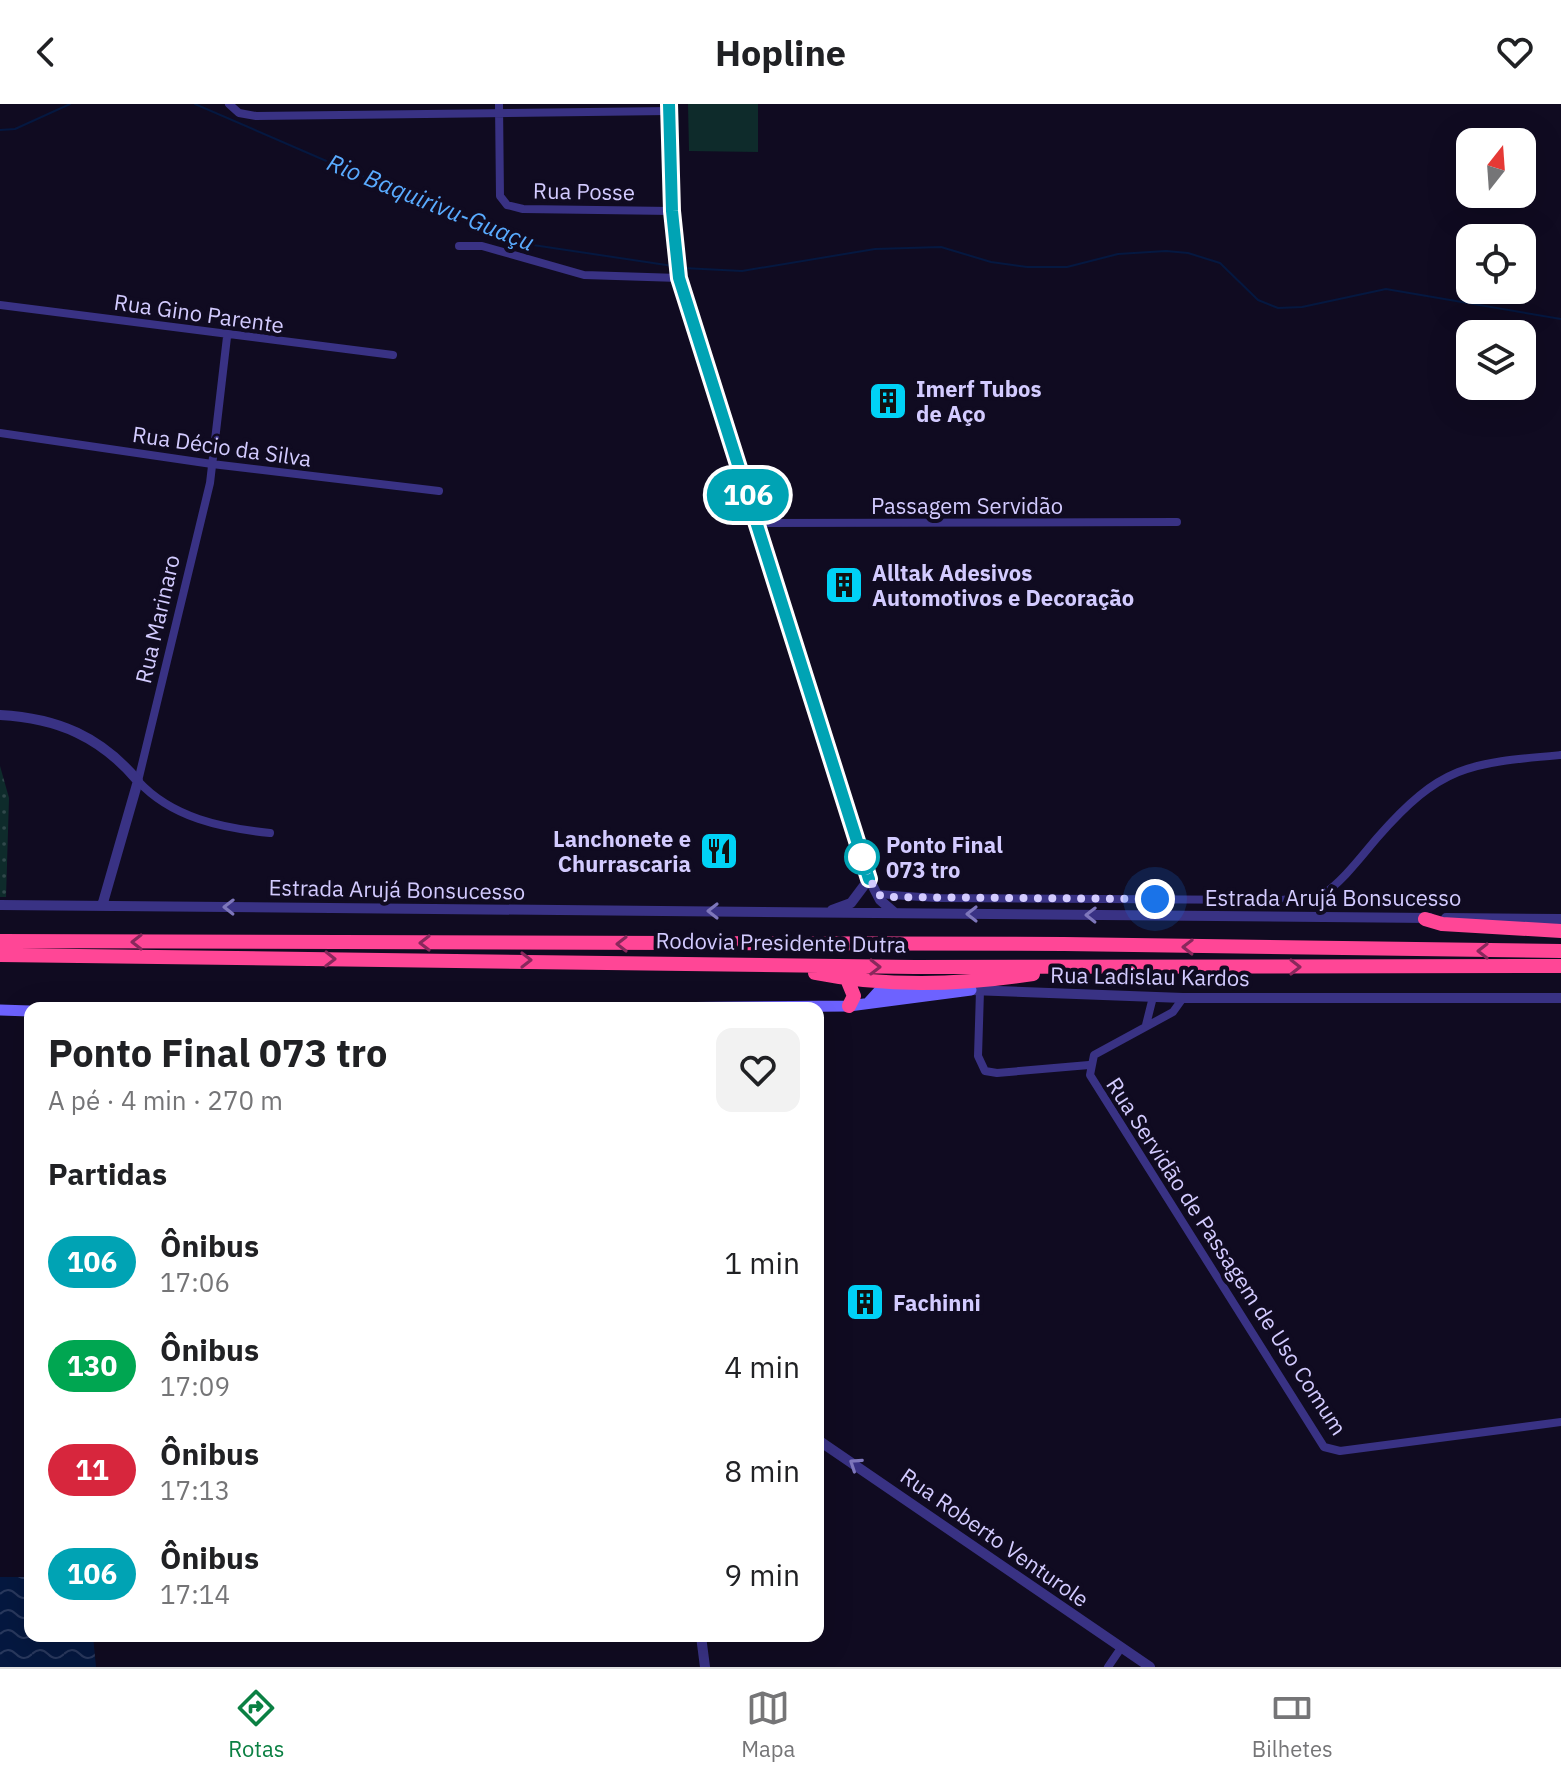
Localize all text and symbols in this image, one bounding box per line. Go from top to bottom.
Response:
text: Hopline [715,29,846,76]
icon: back [24,30,68,74]
icon: heart [1493,30,1537,74]
north arrow [1456,128,1536,208]
map controls [1456,128,1536,400]
water label: Rio Baquirivu-Guaçu [323,146,539,258]
street label: Rua Posse [533,176,635,206]
button: locate [1456,224,1536,304]
street label: Rua Gino Parente [112,287,286,339]
button: layers [1456,320,1536,400]
place label: Imerf Tubos de Aço [916,374,1042,428]
building icon: Imerf Tubos de Aço [867,380,909,422]
street label: Rua Décio da Silva [131,419,314,473]
line badge: 106 [702,469,794,521]
text: 106 [723,476,773,513]
street label: Passagem Servidão [871,491,1063,520]
street label: Rua Marinaro [128,552,186,686]
place label: Alltak Adesivos Automotivos e Decoração [872,558,1134,612]
building icon: Alltak Adesivos Automotivos e Decoração [823,564,865,606]
place label: Lanchonete e Churrascaria [553,824,691,878]
restaurant icon: Lanchonete e Churrascaria [698,830,740,872]
place label: Ponto Final 073 tro [886,830,1003,884]
marker: Ponto Final 073 tro [845,840,879,874]
street label: Estrada Arujá Bonsucesso [268,872,526,906]
your location [1135,879,1175,919]
street label: Estrada Arujá Bonsucesso [1205,883,1461,912]
one-way arrow [222,898,235,916]
one-way arrow [706,902,719,920]
one-way arrow [965,905,978,923]
one-way arrow [1084,906,1097,924]
street label: Rodovia Presidente Dutra [655,925,907,959]
one-way arrow [130,933,143,951]
one-way arrow [418,935,431,952]
one-way arrow [615,936,628,953]
one-way arrow [1181,938,1194,956]
one-way arrow [1476,942,1489,959]
one-way arrow [324,950,337,968]
one-way arrow [520,951,533,969]
one-way arrow [869,958,882,975]
one-way arrow [1289,958,1302,976]
street label: Rua Ladislau Kardos [1050,960,1250,992]
text: Ponto Final 073 tro [48,1028,387,1077]
button: heart [716,1028,800,1112]
street label: Rua Servidão de Passagem de Uso Comum [1100,1072,1354,1440]
text: A pé · 4 min · 270 m [48,1083,283,1117]
text: Partidas [48,1154,167,1193]
text: Ônibus [160,1226,259,1265]
text: 106 [67,1243,117,1280]
text: 1 min [724,1243,800,1282]
text: 17:06 [160,1265,230,1299]
building icon: Fachinni [844,1281,886,1323]
place label: Fachinni [893,1288,981,1317]
text: Ônibus [160,1330,259,1369]
text: 130 [67,1347,117,1384]
text: 4 min [724,1347,800,1386]
text: 17:09 [160,1369,230,1403]
text: Ônibus [160,1434,259,1473]
text: 11 [75,1451,109,1488]
text: 8 min [724,1451,800,1490]
one-way arrow [849,1459,864,1474]
street label: Rua Roberto Venturole [895,1461,1095,1613]
text: 17:13 [160,1473,230,1507]
text: Ônibus [160,1538,259,1577]
text: 106 [67,1555,117,1592]
text: 9 min [724,1555,800,1594]
text: 17:14 [160,1577,230,1611]
tab: Rotas [228,1686,285,1763]
tab: Mapa [741,1686,795,1763]
tab: Bilhetes [1252,1686,1333,1763]

